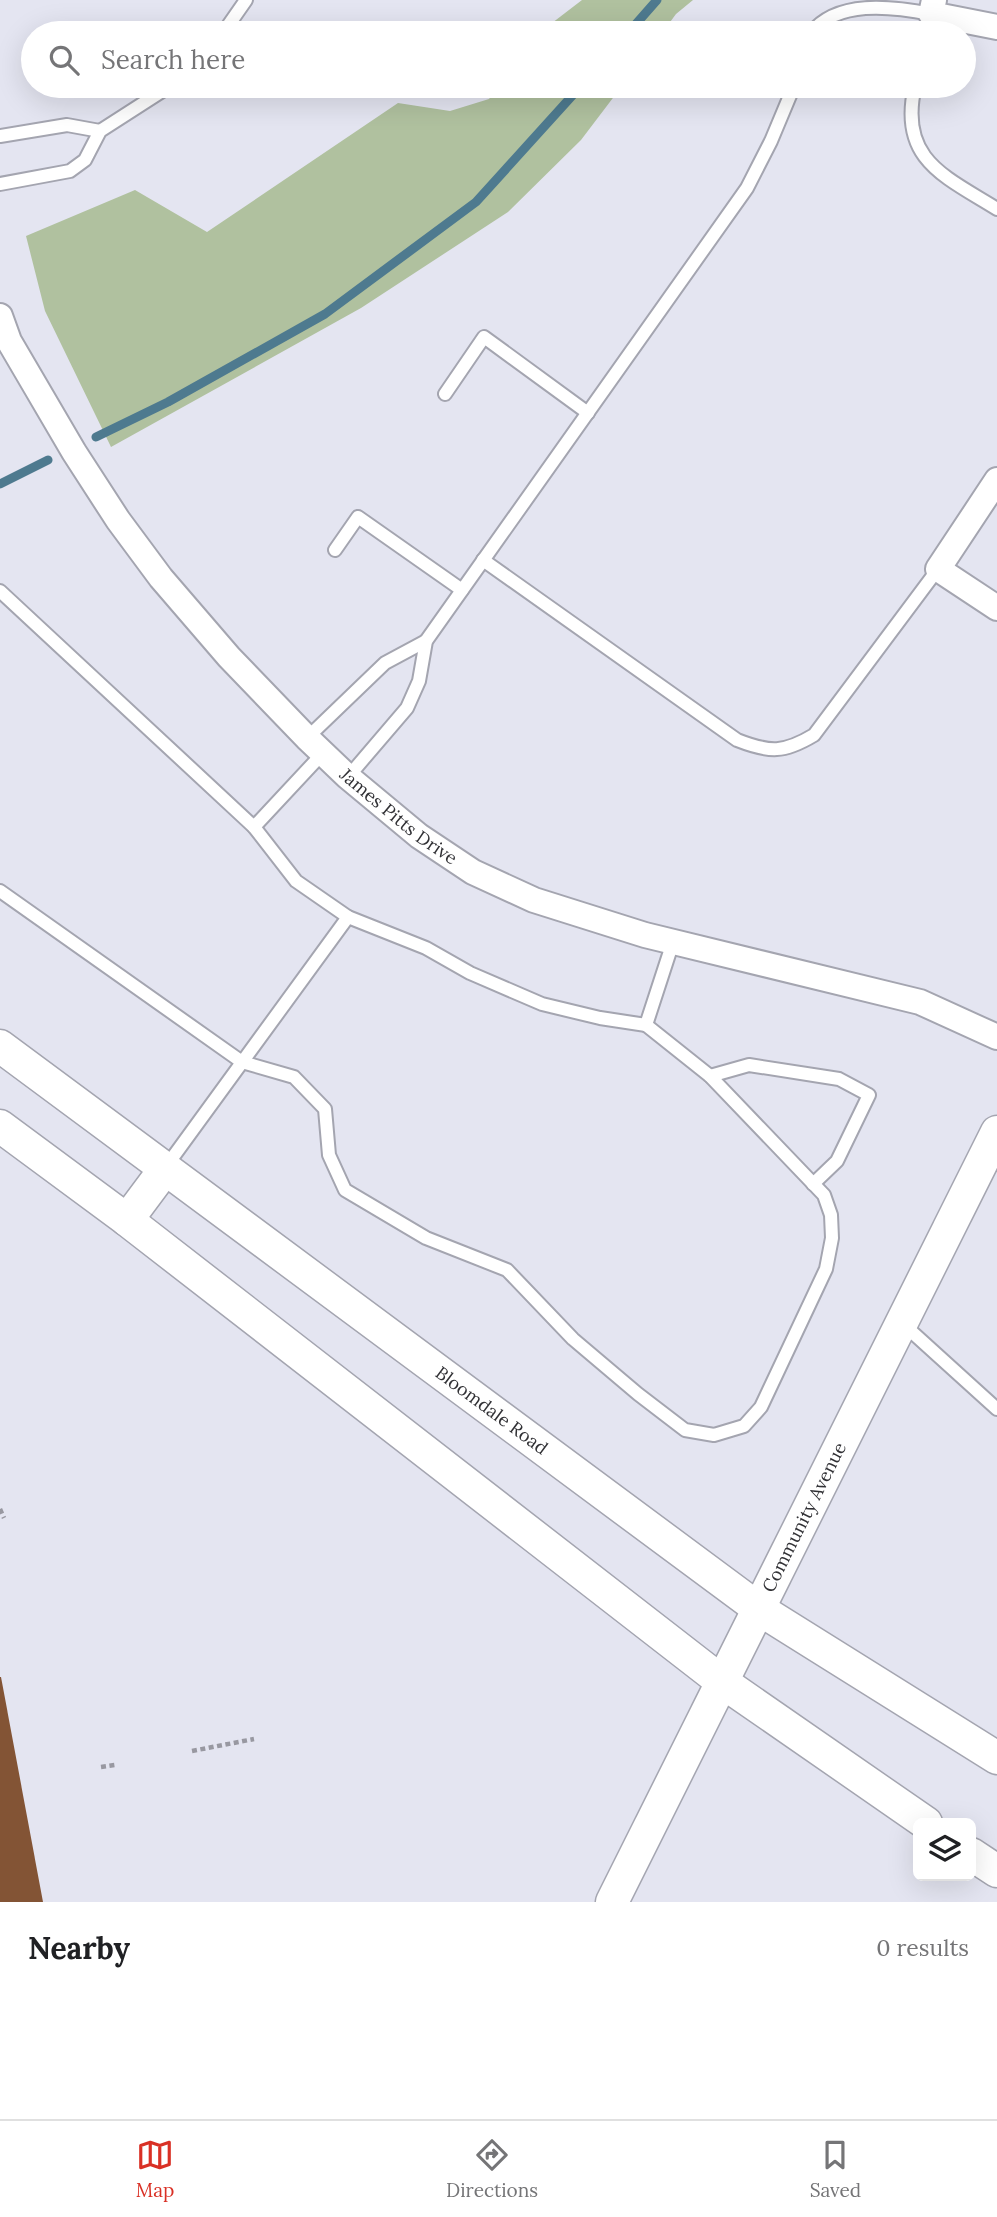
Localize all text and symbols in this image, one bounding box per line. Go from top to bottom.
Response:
search box [21,21,976,98]
icon: search [45,41,83,79]
text: Search here [101,43,245,76]
street label: James Pitts Drive [334,763,462,869]
street label: Bloomdale Road [431,1361,553,1460]
street label: Community Avenue [757,1438,851,1596]
map controls [913,1818,976,1881]
button: layers [913,1818,976,1881]
text: Nearby [28,1929,130,1967]
text: 0 results [876,1933,969,1962]
tab: Map [136,2136,174,2202]
tab: Directions [446,2136,538,2202]
tab: Saved [810,2136,861,2202]

